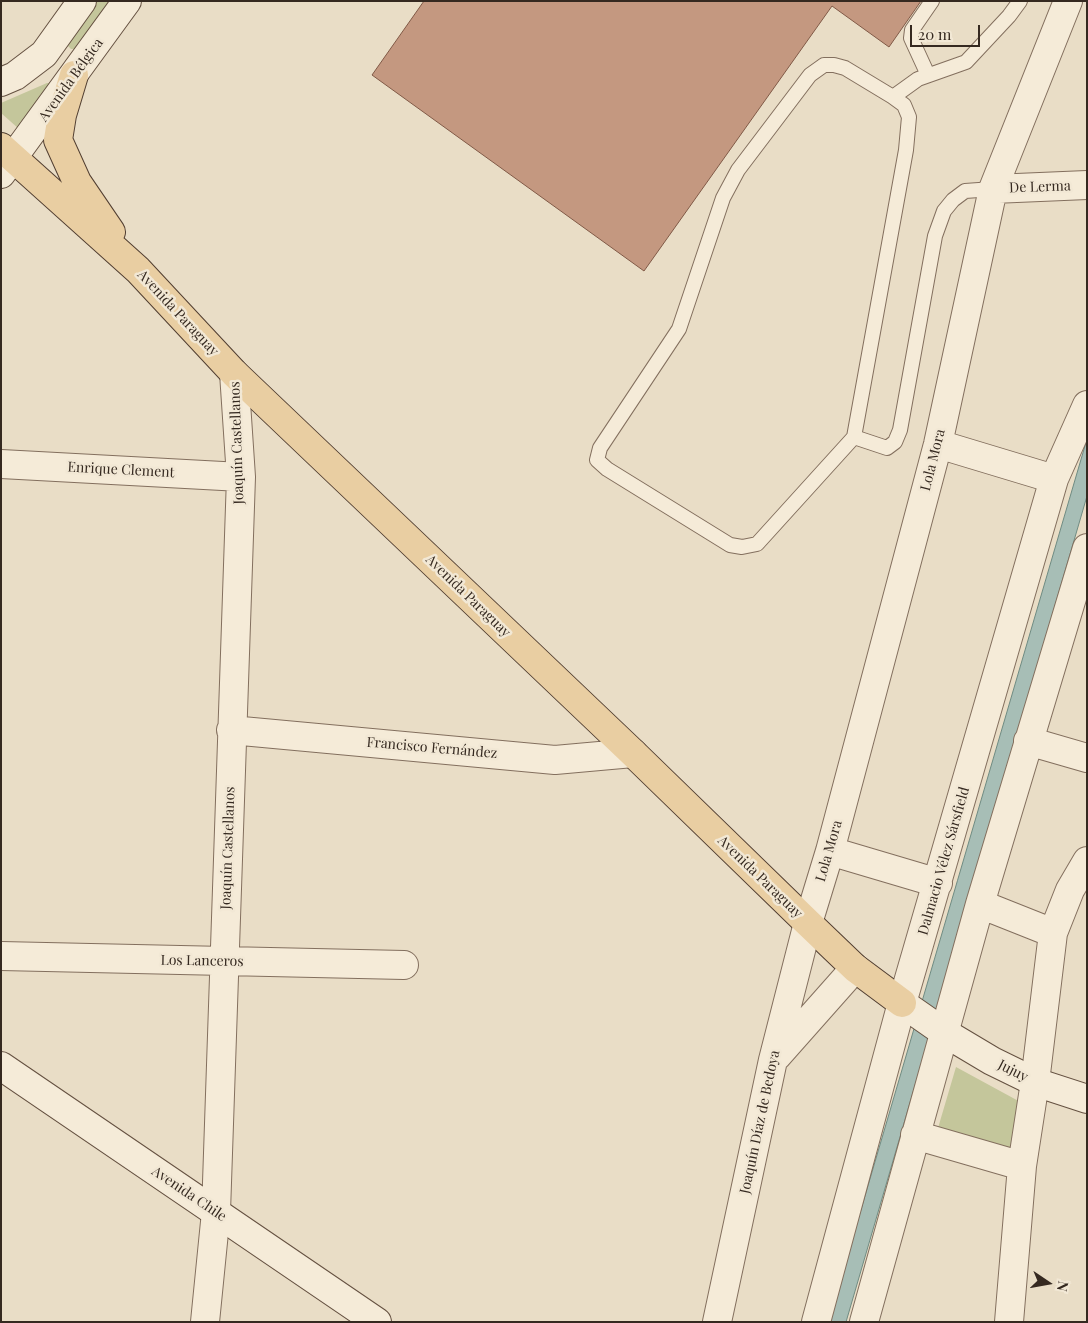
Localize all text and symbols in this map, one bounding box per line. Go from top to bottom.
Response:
scale bar [913,15,983,47]
text: 20 m [918,24,951,44]
street label: Avenida Bélgica [35,35,107,125]
street label: De Lerma [1009,178,1071,196]
street label: Avenida Paraguay [134,267,222,359]
street label: Joaquín Castellanos [226,381,248,505]
street label: Lola Mora [917,427,949,493]
street label: Enrique Clement [67,459,175,481]
street label: Avenida Paraguay [422,551,514,641]
street label: Francisco Fernández [366,734,498,762]
street label: Dalmacio Vélez Sársfield [915,785,973,937]
street label: Joaquín Castellanos [217,786,239,910]
street label: Lola Mora [812,818,846,884]
street label: Avenida Paraguay [714,832,806,922]
street label: Los Lanceros [160,952,244,970]
street label: Joaquín Díaz de Bedoya [737,1049,783,1195]
street label: Jujuy [995,1056,1031,1086]
street label: Avenida Chile [148,1163,230,1225]
north arrow [1023,1258,1073,1308]
text: N [1053,1279,1074,1293]

